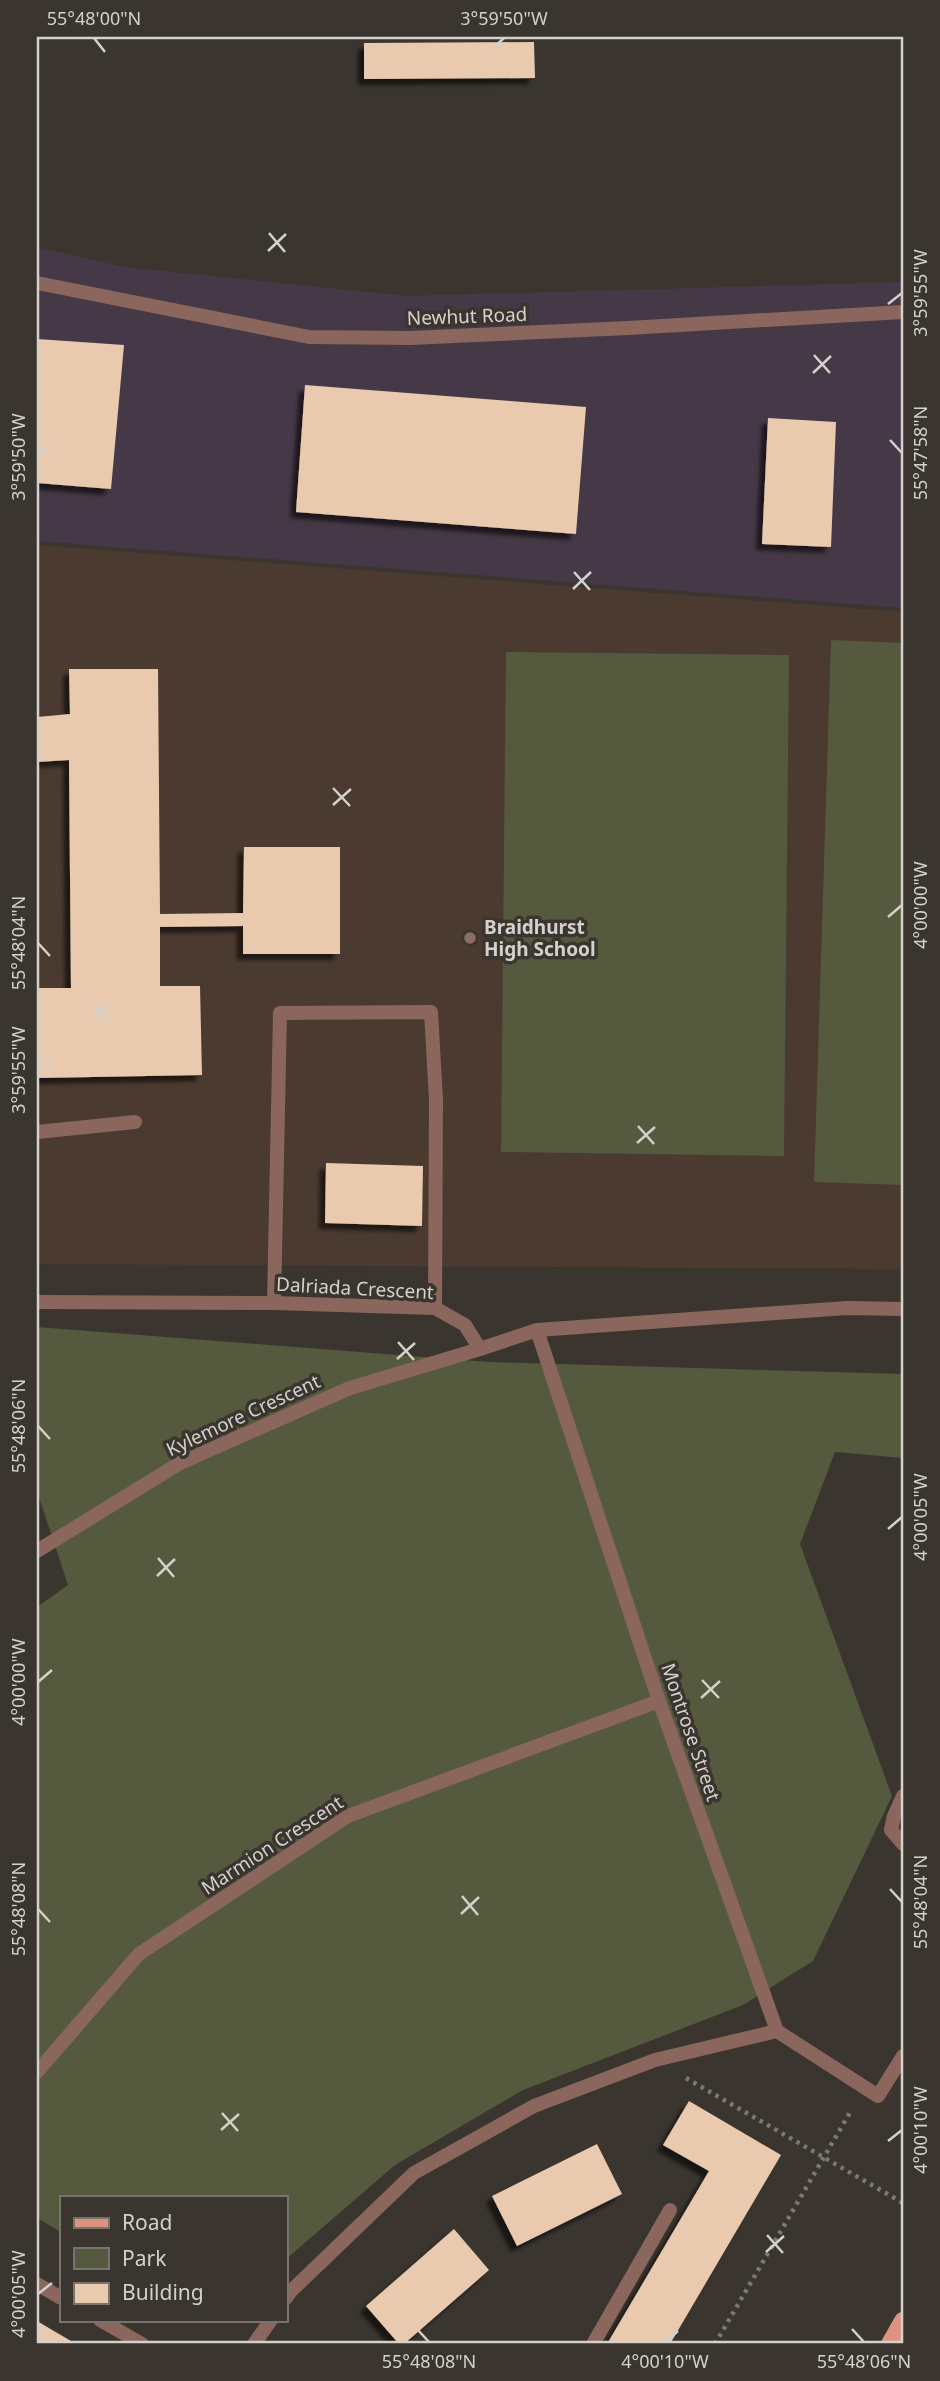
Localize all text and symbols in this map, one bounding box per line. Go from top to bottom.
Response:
text: 55°48'00"N [47,6,141,30]
text: 3°59'50"W [460,6,548,30]
text: 3°59'55"W [908,249,932,337]
street label: Newhut Road [406,301,528,331]
text: 55°47'58"N [908,406,932,500]
text: 3°59'50"W [6,413,30,501]
text: 4°00'00"W [908,861,932,949]
text: 55°48'04"N [6,896,30,990]
place label: Braidhurst High School [484,914,596,962]
marker: Braidhurst High School [462,930,478,946]
text: 3°59'55"W [6,1026,30,1114]
street label: Dalriada Crescent [275,1271,435,1305]
street label: Kylemore Crescent [162,1368,324,1462]
text: 55°48'06"N [6,1379,30,1473]
text: 4°00'05"W [908,1473,932,1561]
text: 4°00'00"W [6,1638,30,1726]
street label: Montrose Street [655,1660,727,1804]
street label: Marmion Crescent [196,1789,348,1901]
text: 55°48'04"N [908,1855,932,1949]
text: 55°48'08"N [6,1862,30,1956]
text: 4°00'10"W [908,2086,932,2174]
legend [60,2196,287,2322]
text: Road [122,2208,172,2236]
text: Park [122,2244,167,2272]
text: 4°00'05"W [6,2250,30,2338]
text: Building [122,2278,204,2306]
text: 55°48'08"N [382,2349,476,2373]
text: 4°00'10"W [621,2349,709,2373]
text: 55°48'06"N [817,2349,911,2373]

